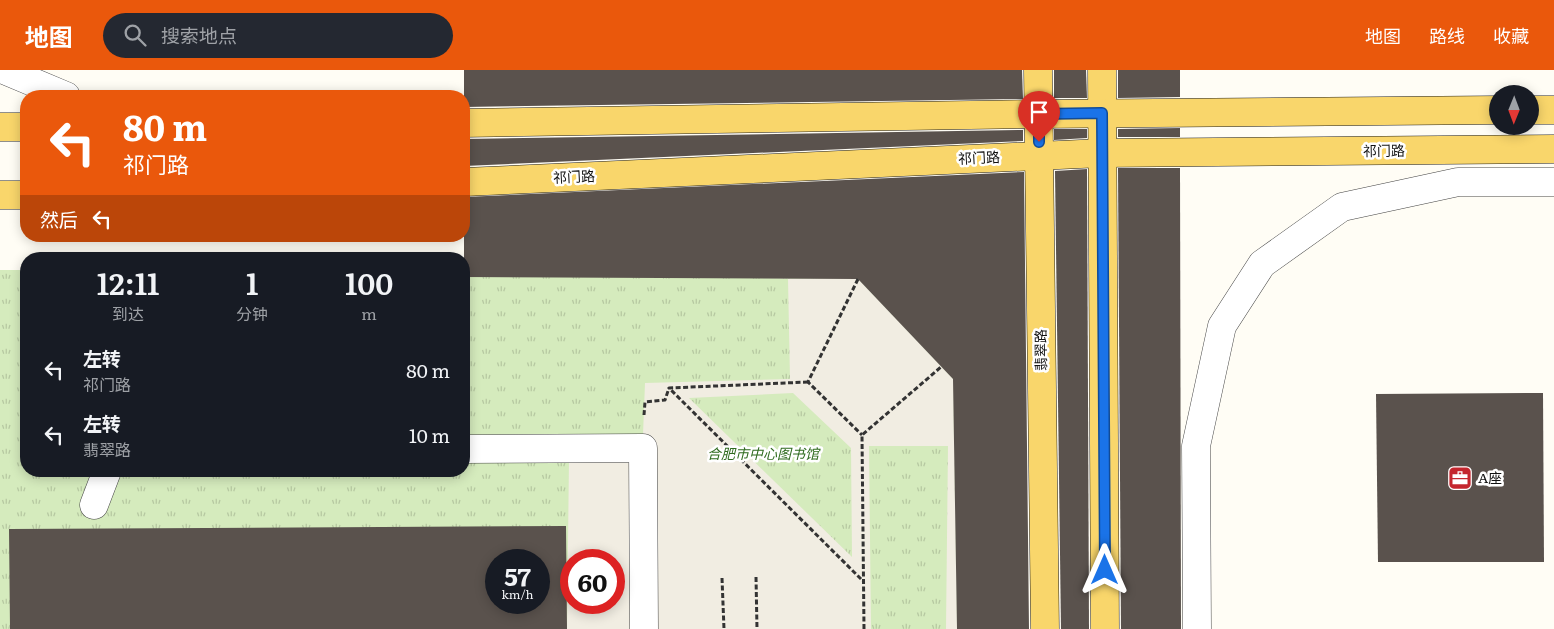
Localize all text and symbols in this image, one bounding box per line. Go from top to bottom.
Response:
search box [103,13,453,58]
text: 地图 [25,18,73,53]
icon: search [121,21,149,49]
text: 搜索地点 [161,21,237,49]
text: 地图 [1365,22,1401,49]
text: 路线 [1429,22,1465,49]
text: 收藏 [1493,22,1529,49]
north arrow [1489,85,1539,135]
map controls [1489,85,1539,135]
pin [1018,91,1060,142]
icon: arrive [1025,98,1053,126]
text: 80 m [123,100,207,152]
icon: left [40,110,105,175]
street label: 祁门路 [1363,140,1405,160]
street label: 祁门路 [957,146,1000,168]
text: 祁门路 [123,147,189,180]
street label: 祁门路 [552,165,595,187]
text: 然后 [40,205,78,233]
icon: left [88,205,116,233]
text: 12:11 [97,260,159,304]
text: 1 [246,260,258,304]
text: 100 [345,260,393,304]
text: 到达 [112,301,144,325]
text: 分钟 [236,301,268,325]
text: m [361,301,377,325]
street label: 翡翠路 [1030,329,1050,371]
text: 左转 [83,344,121,372]
icon: left [40,356,68,384]
text: 80 m [406,356,450,384]
text: 祁门路 [83,372,131,396]
text: 左转 [83,409,121,437]
icon: left [40,421,68,449]
text: 10 m [409,421,450,449]
text: 翡翠路 [83,437,131,461]
park label: 合肥市中心图书馆 [707,443,821,463]
office icon: A座 [1447,465,1473,491]
place label: A座 [1478,467,1502,487]
position arrow [1078,543,1130,595]
speed limit sign: 60 [560,549,625,614]
text: 57 [504,557,531,594]
text: km/h [502,585,533,603]

